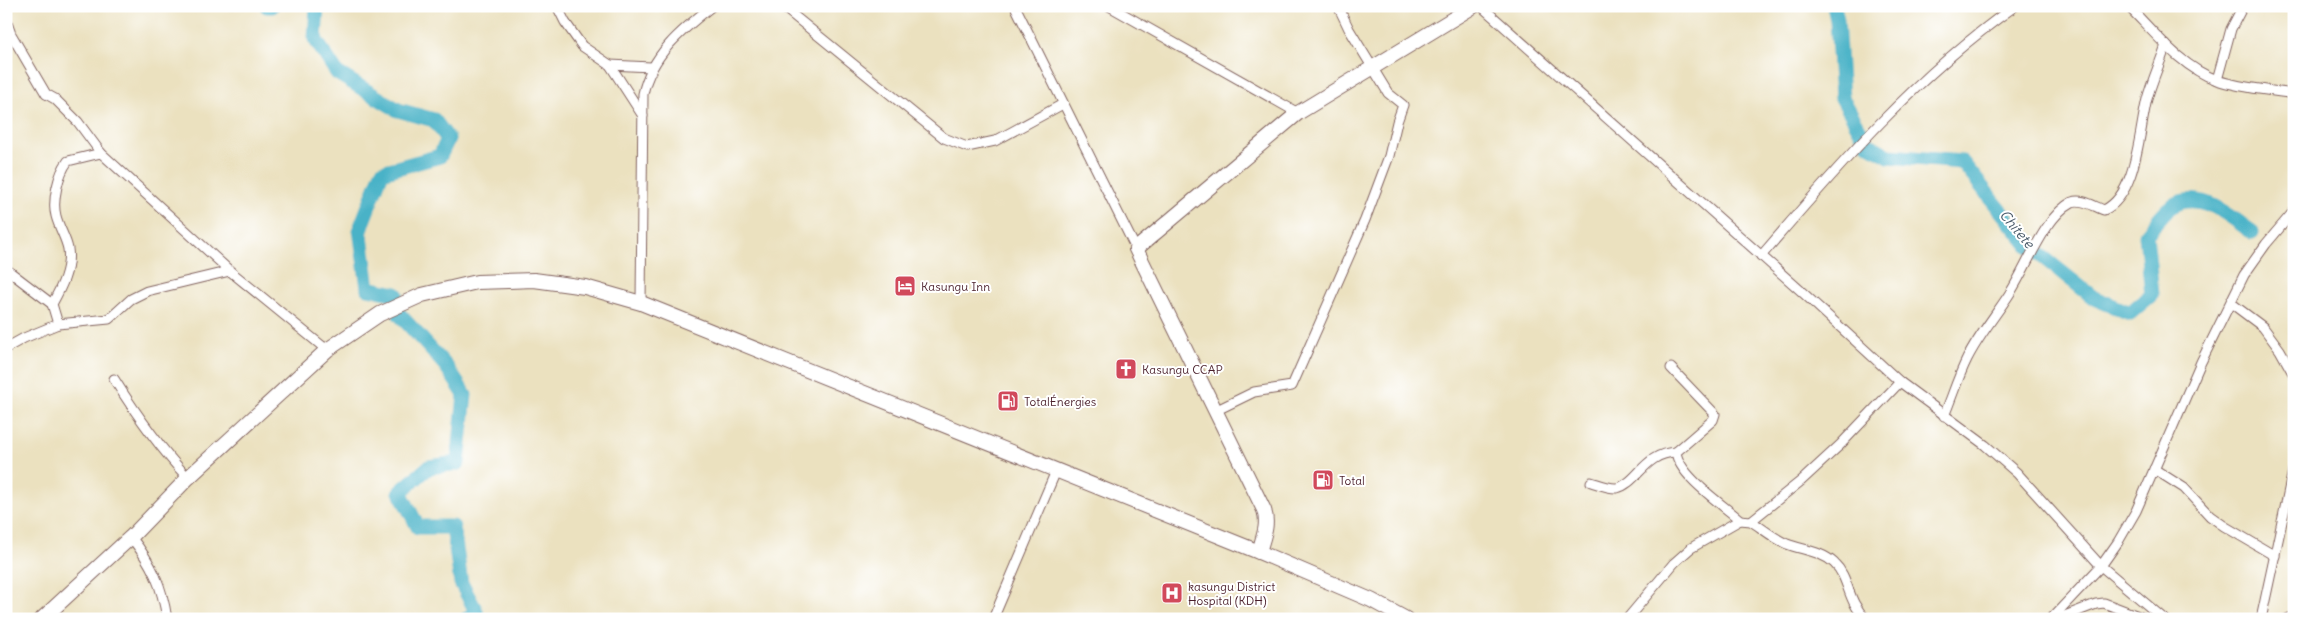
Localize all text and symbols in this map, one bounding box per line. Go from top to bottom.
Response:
water label: Chitete [1996,206,2039,253]
hotel icon: Kasungu Inn [893,274,917,298]
place label: Kasungu Inn [921,279,990,294]
church icon: Kasungu CCAP [1114,357,1138,381]
place label: Kasungu CCAP [1142,362,1223,377]
fuel station icon: TotalÉnergies [996,389,1020,413]
place label: TotalÉnergies [1024,394,1096,409]
fuel station icon: Total [1311,468,1335,492]
place label: Total [1339,473,1365,488]
place label: kasungu District Hospital (KDH) [1188,579,1275,608]
hospital icon: kasungu District Hospital (KDH) [1160,581,1184,605]

